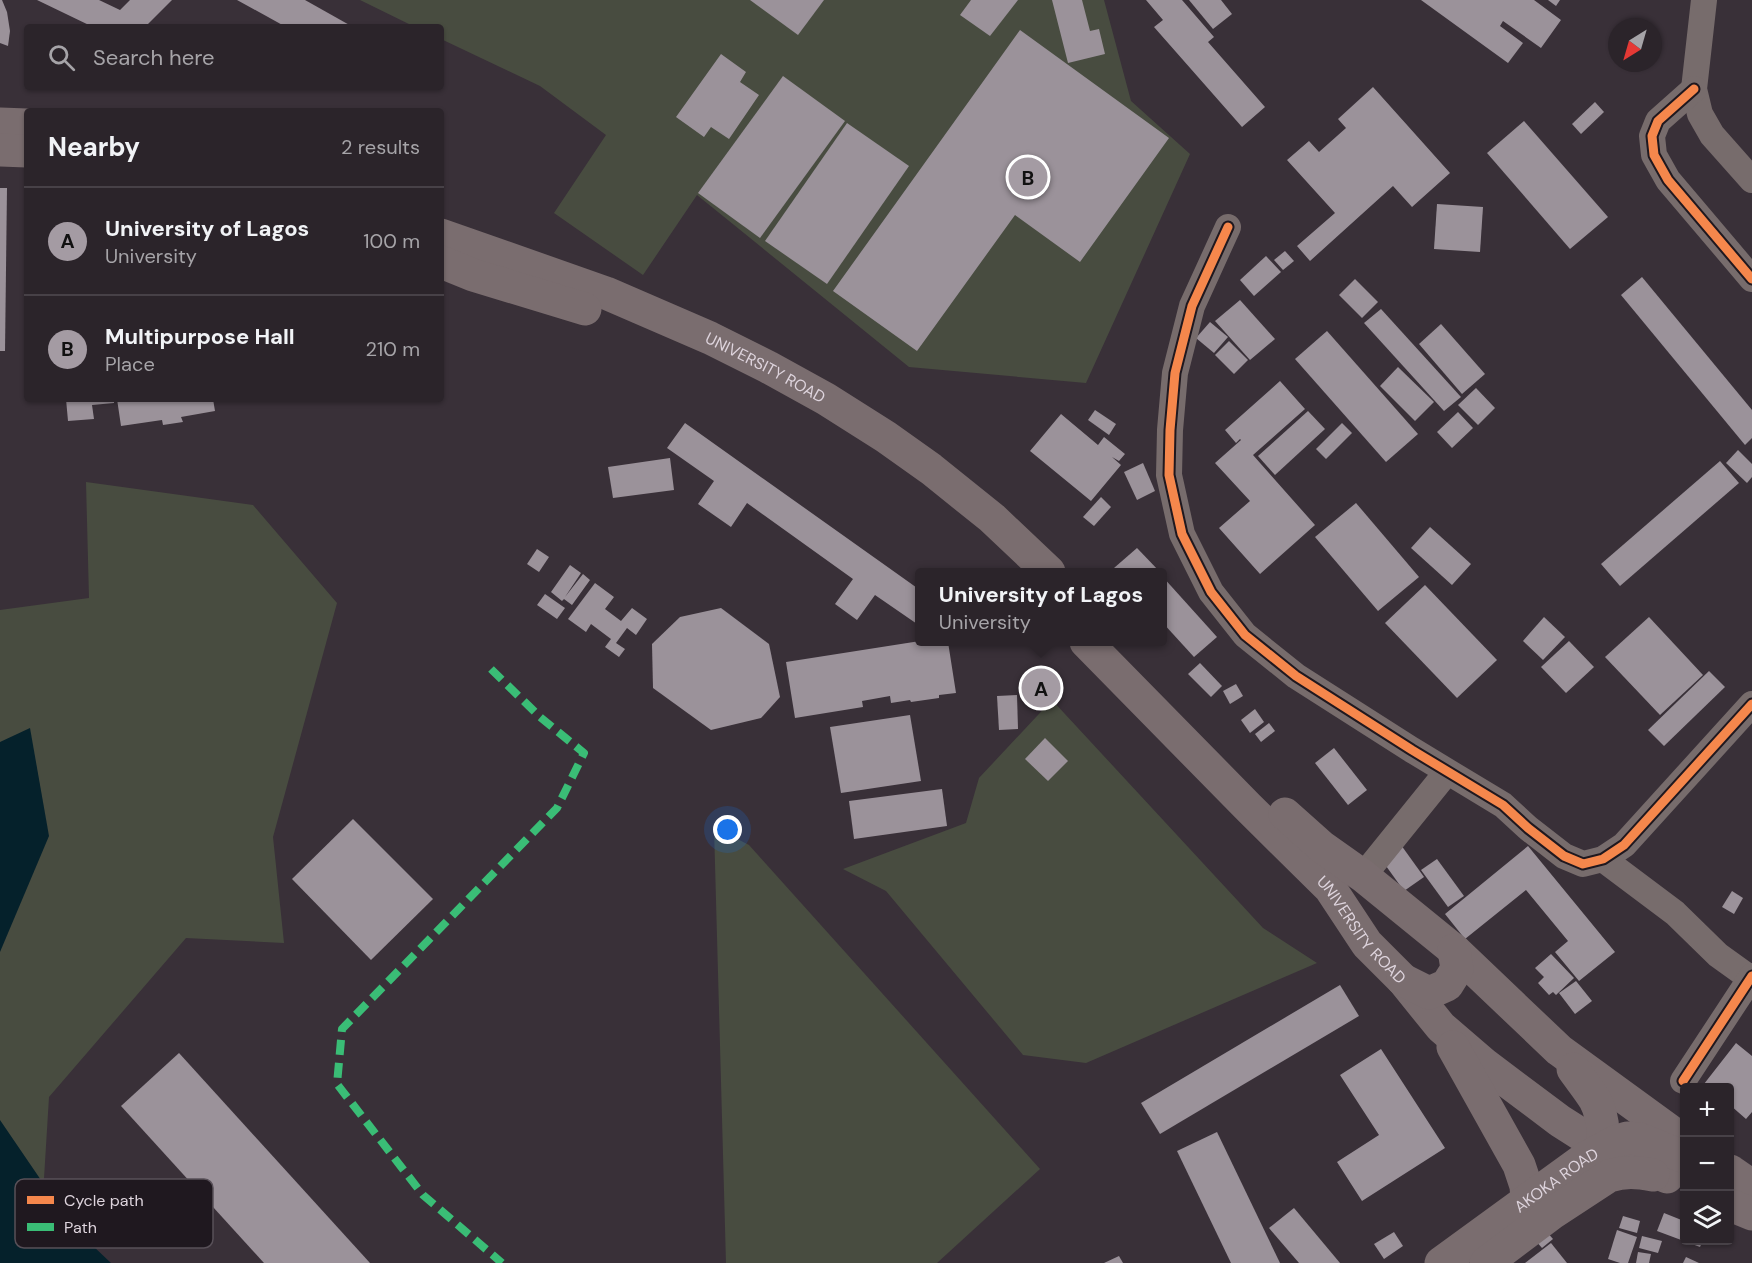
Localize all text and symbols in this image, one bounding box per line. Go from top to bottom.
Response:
north arrow [1608,18,1662,72]
search box [24,24,444,90]
icon: search [45,41,78,74]
text: Search here [93,43,214,72]
text: Nearby [48,130,140,164]
text: 2 results [341,134,420,160]
pin: B [1008,154,1048,200]
text: University of Lagos [105,214,309,243]
text: A [60,228,75,254]
text: 100 m [363,228,420,254]
text: University [105,243,197,269]
text: Multipurpose Hall [105,322,295,351]
street label: UNIVERSITY ROAD [702,327,829,408]
text: B [61,336,74,362]
text: 210 m [365,336,420,362]
text: Place [105,351,155,377]
popup [915,568,1167,646]
text: University of Lagos [939,580,1143,609]
text: University [939,609,1031,635]
pin: A [1022,666,1060,710]
your location [713,815,742,844]
street label: UNIVERSITY ROAD [1312,871,1411,988]
map controls [1680,1083,1734,1245]
button: + [1680,1083,1734,1137]
button: − [1680,1137,1734,1191]
street label: AKOKA ROAD [1510,1143,1602,1217]
legend [15,1179,213,1248]
text: Cycle path [64,1190,144,1211]
button: layers [1680,1191,1734,1245]
text: Path [64,1217,97,1238]

